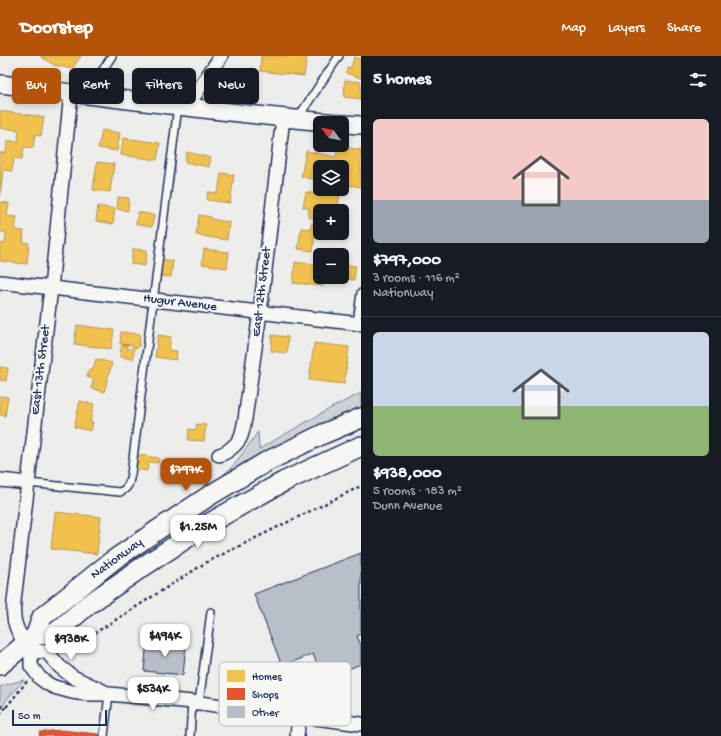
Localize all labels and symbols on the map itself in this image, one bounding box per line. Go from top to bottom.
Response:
north arrow [313,116,349,152]
street label: East 12th Street [249,245,275,338]
street label: Hugur Avenue [142,291,218,315]
street label: East 13th Street [28,322,54,416]
pin: $797K [158,458,214,492]
pin: $1.25M [165,515,231,549]
street label: Nationway [88,535,146,583]
pin: $494K [137,624,193,658]
pin: $938K [43,627,99,661]
legend [219,662,351,726]
text: Homes [252,672,282,684]
pin: $534K [125,677,181,711]
text: Shops [252,690,279,702]
scale bar [12,708,107,727]
text: Other [252,708,280,720]

